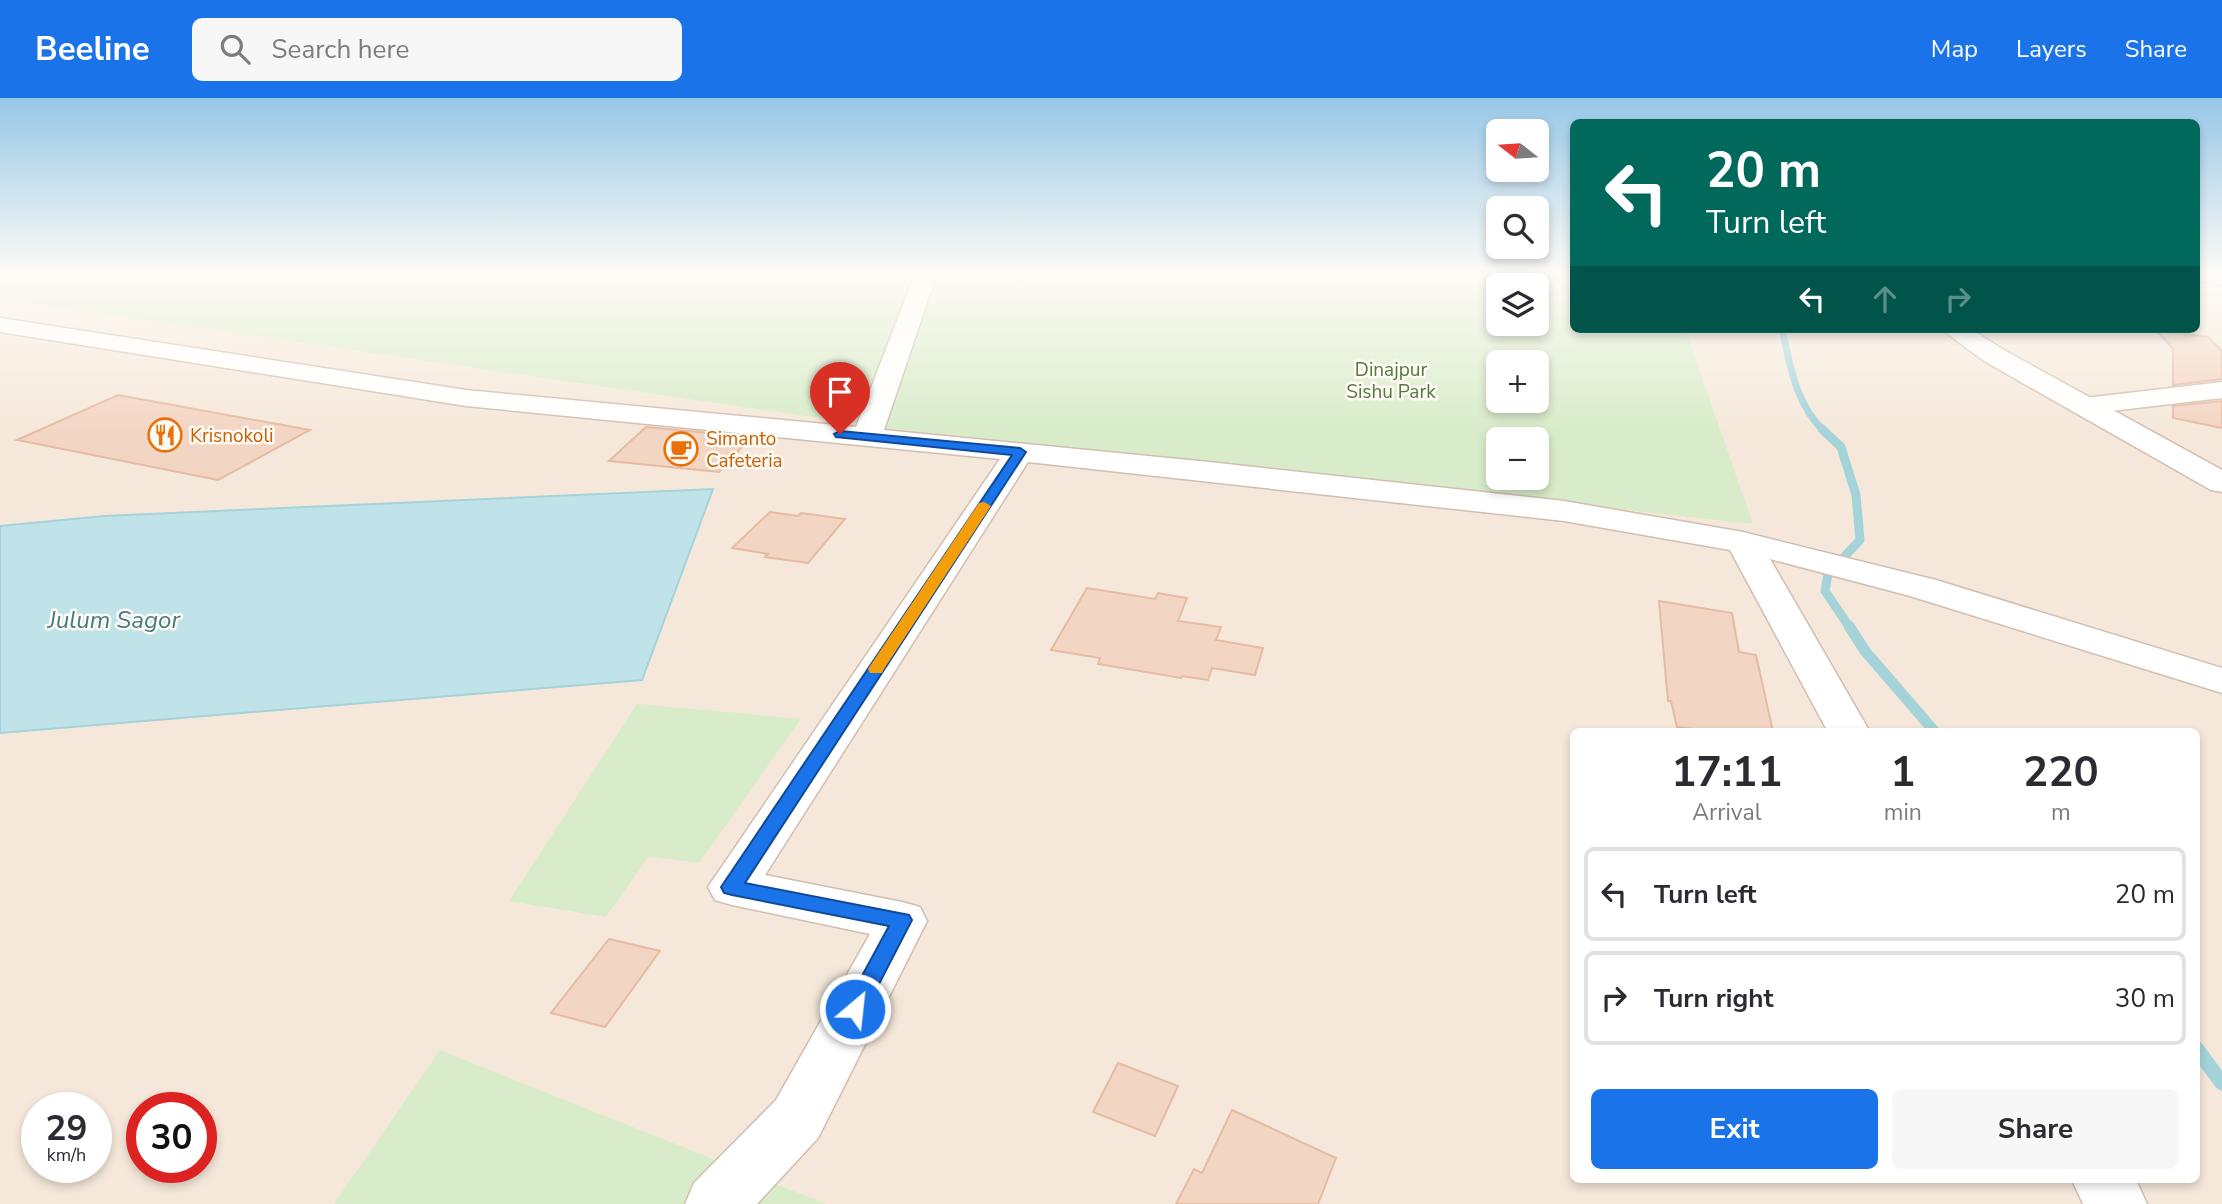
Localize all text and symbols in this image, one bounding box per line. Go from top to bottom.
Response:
search box [192,18,682,81]
text: Beeline [35,27,150,72]
icon: search [216,30,254,68]
text: Search here [272,32,409,67]
text: Map [1931,33,1978,65]
text: Layers [2016,33,2087,65]
text: Share [2125,33,2187,65]
north arrow [1486,119,1549,182]
map controls [1486,119,1549,490]
text: 20 m [1706,137,1821,204]
icon: left [1591,147,1682,238]
button: search [1486,196,1549,259]
text: Turn left [1706,201,1826,244]
button: layers [1486,273,1549,336]
icon: left [1793,280,1831,318]
icon: ahead [1866,280,1904,318]
icon: right [1939,280,1977,318]
button: + [1486,350,1549,413]
park label: Dinajpur Sishu Park [1346,357,1436,405]
pin [810,362,870,434]
icon: arrive [821,373,859,411]
restaurant icon: Krisnokoli [146,416,184,454]
place label: Krisnokoli [190,423,273,449]
place label: Simanto Cafeteria [706,426,783,474]
button: − [1486,427,1549,490]
cafe icon: Simanto Cafeteria [662,430,700,468]
water label: Julum Sagor [47,604,181,636]
text: 17:11 [1671,744,1782,801]
text: 1 [1890,744,1915,801]
text: 220 [2023,744,2099,801]
text: Arrival [1692,797,1761,828]
text: min [1884,797,1922,828]
text: m [2051,797,2071,828]
icon: left [1595,875,1633,913]
text: Turn left [1654,877,1757,912]
text: 20 m [2115,877,2175,912]
position arrow [818,972,892,1046]
icon: right [1595,979,1633,1017]
text: Turn right [1654,981,1773,1016]
text: 30 m [2115,981,2175,1016]
button: Exit [1591,1089,1878,1169]
button: Share [1892,1089,2179,1169]
speed limit sign: 30 [126,1092,217,1183]
text: 29 [45,1105,88,1152]
text: km/h [47,1143,86,1167]

